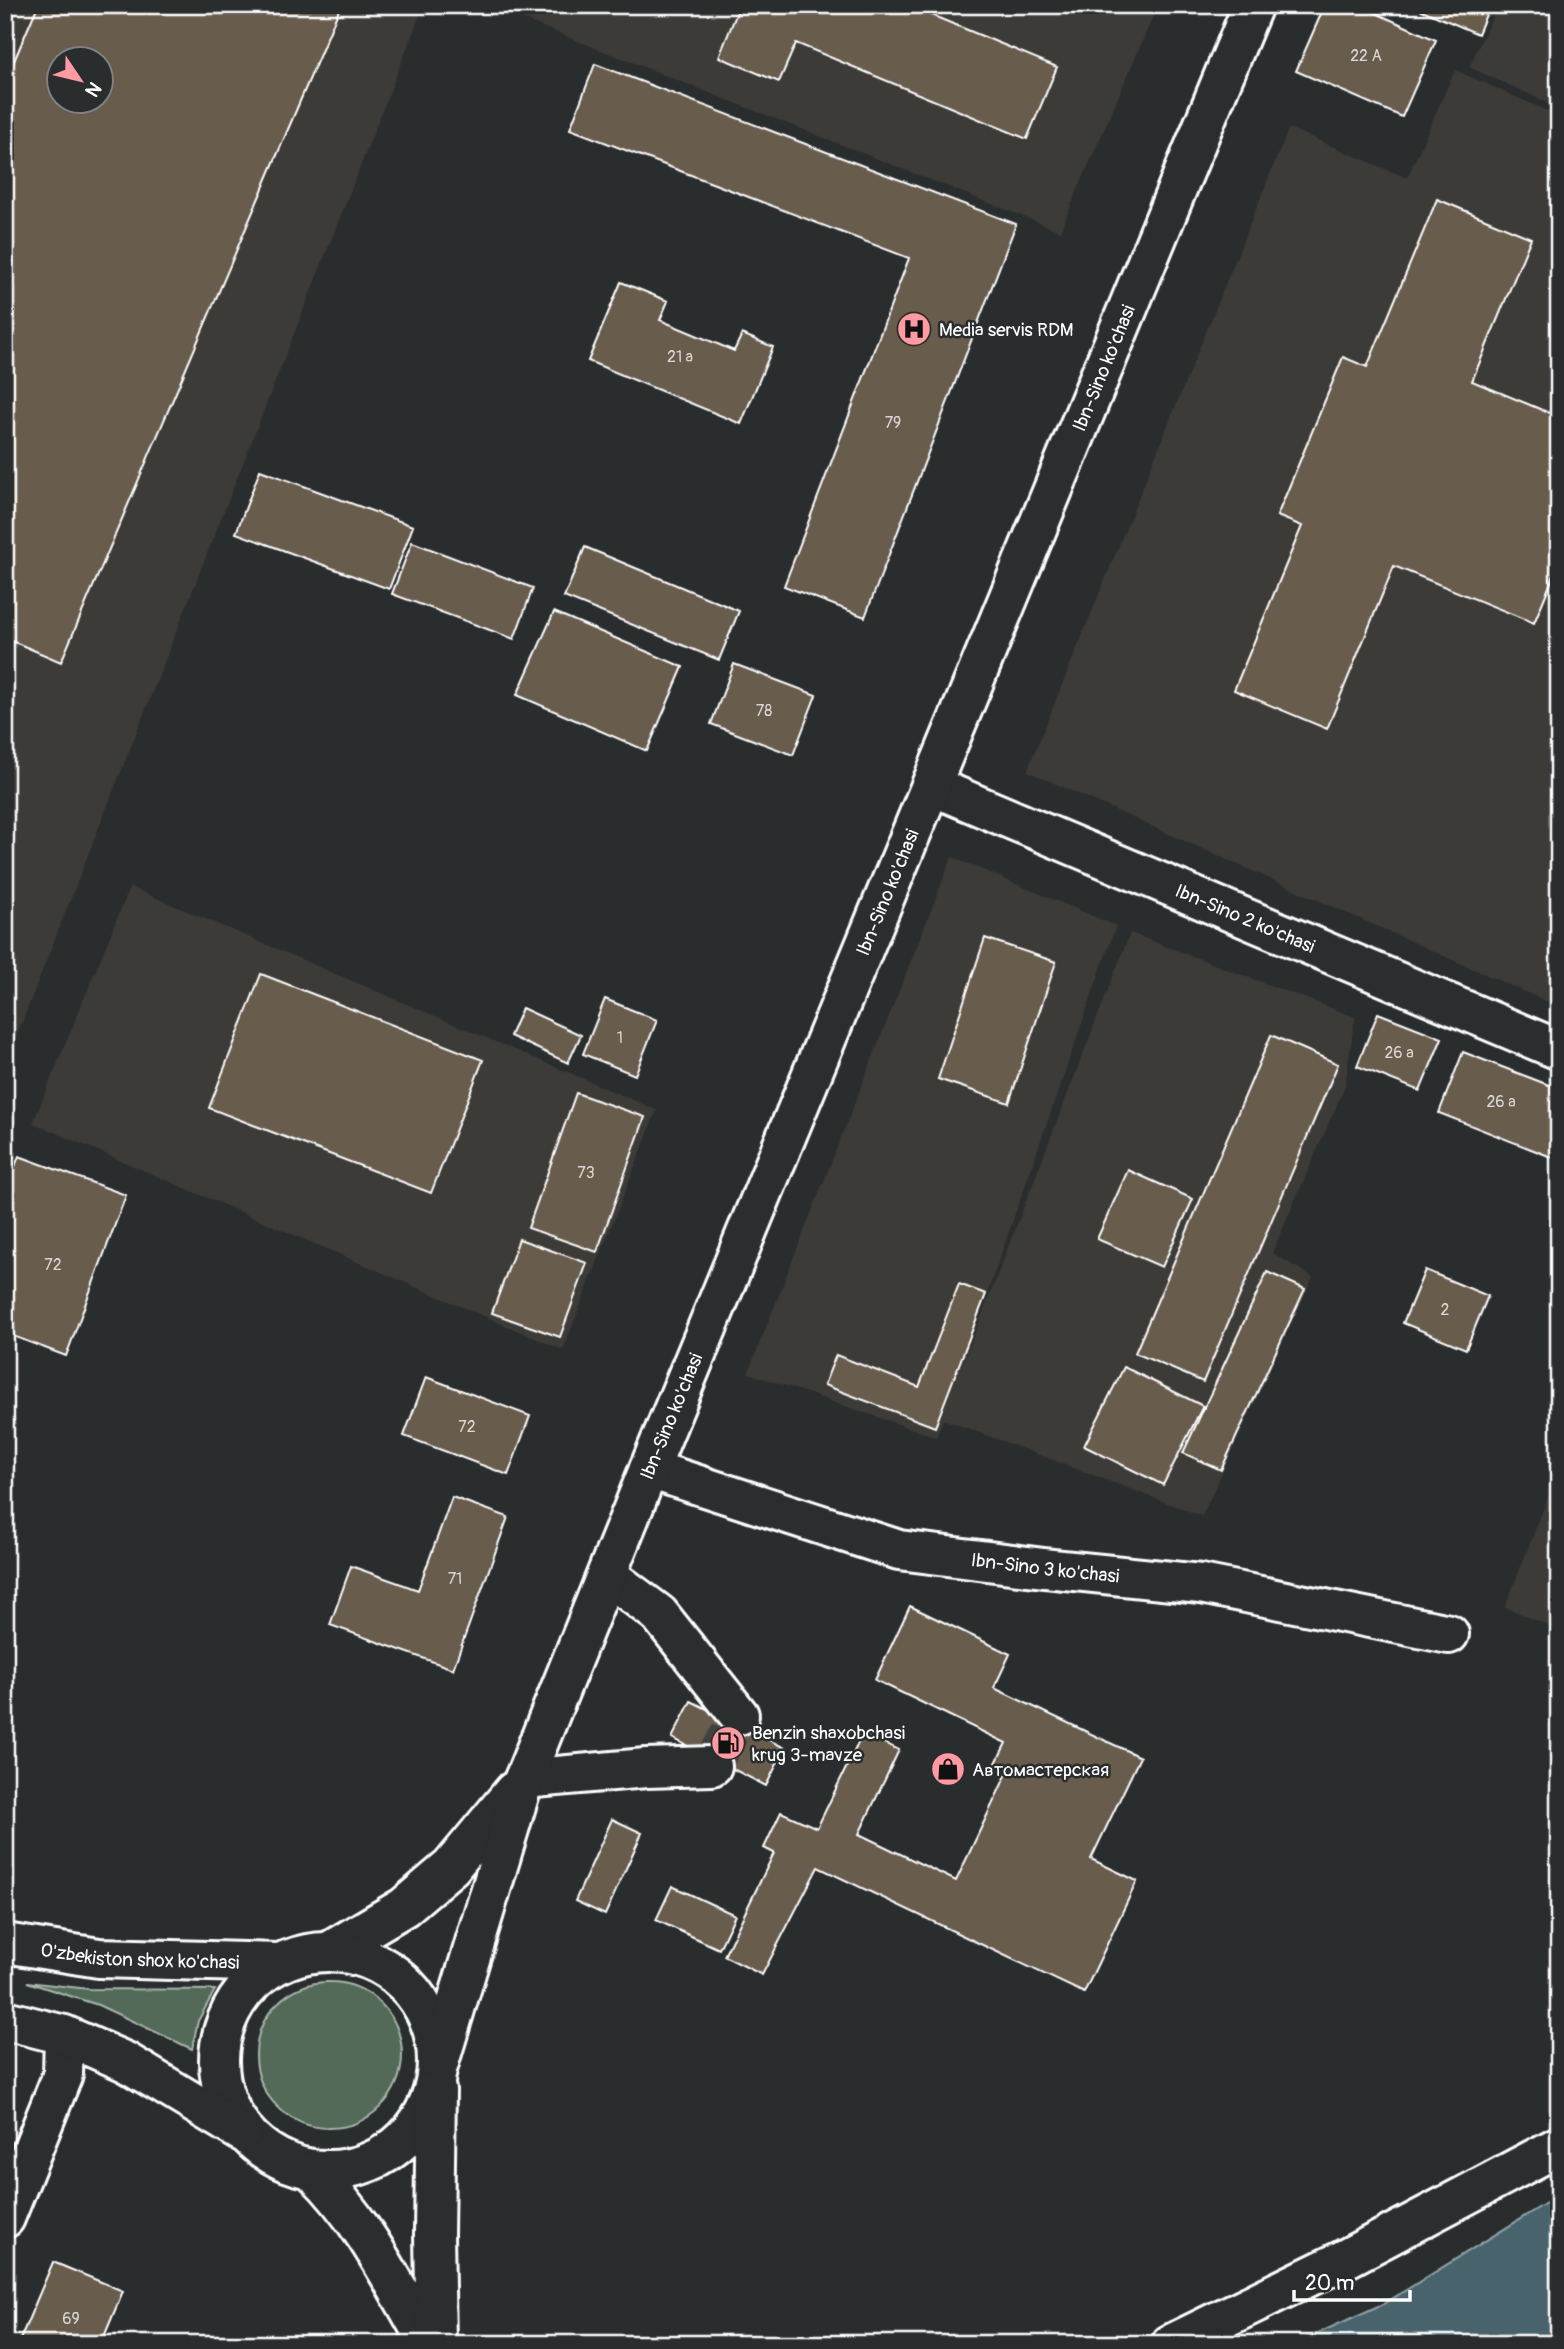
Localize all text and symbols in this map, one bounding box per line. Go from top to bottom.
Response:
north arrow [46,46,116,116]
house number: 22 А [1350,46,1382,66]
text: N [80,77,107,101]
street label: Ibn-Sino ko'chasi [1067,302,1141,435]
hospital icon: Media servis RDM [895,310,933,348]
place label: Media servis RDM [939,318,1073,342]
house number: 21 а [667,347,693,367]
house number: 79 [885,413,901,433]
house number: 78 [756,701,772,721]
street label: Ibn-Sino ko'chasi [851,826,925,959]
street label: Ibn-Sino 2 ko'chasi [1172,879,1318,959]
house number: 1 [617,1028,623,1048]
house number: 26 а [1384,1043,1414,1063]
house number: 26 а [1486,1092,1516,1112]
house number: 73 [577,1163,595,1183]
house number: 72 [44,1255,62,1275]
house number: 2 [1441,1300,1450,1320]
street label: Ibn-Sino ko'chasi [635,1350,708,1483]
house number: 72 [458,1417,476,1437]
street label: Ibn-Sino 3 ko'chasi [969,1548,1120,1589]
house number: 71 [448,1569,462,1589]
place label: Benzin shaxobchasi krug 3-mavze [752,1721,905,1767]
fuel station icon: Benzin shaxobchasi krug 3-mavze [709,1724,747,1762]
shop icon: Автомастерская [929,1750,967,1788]
place label: Автомастерская [972,1758,1109,1782]
street label: O'zbekiston shox ko'chasi [39,1938,240,1975]
scale bar [1294,2258,1410,2302]
text: 20 m [1305,2270,1354,2297]
house number: 69 [62,2309,80,2329]

